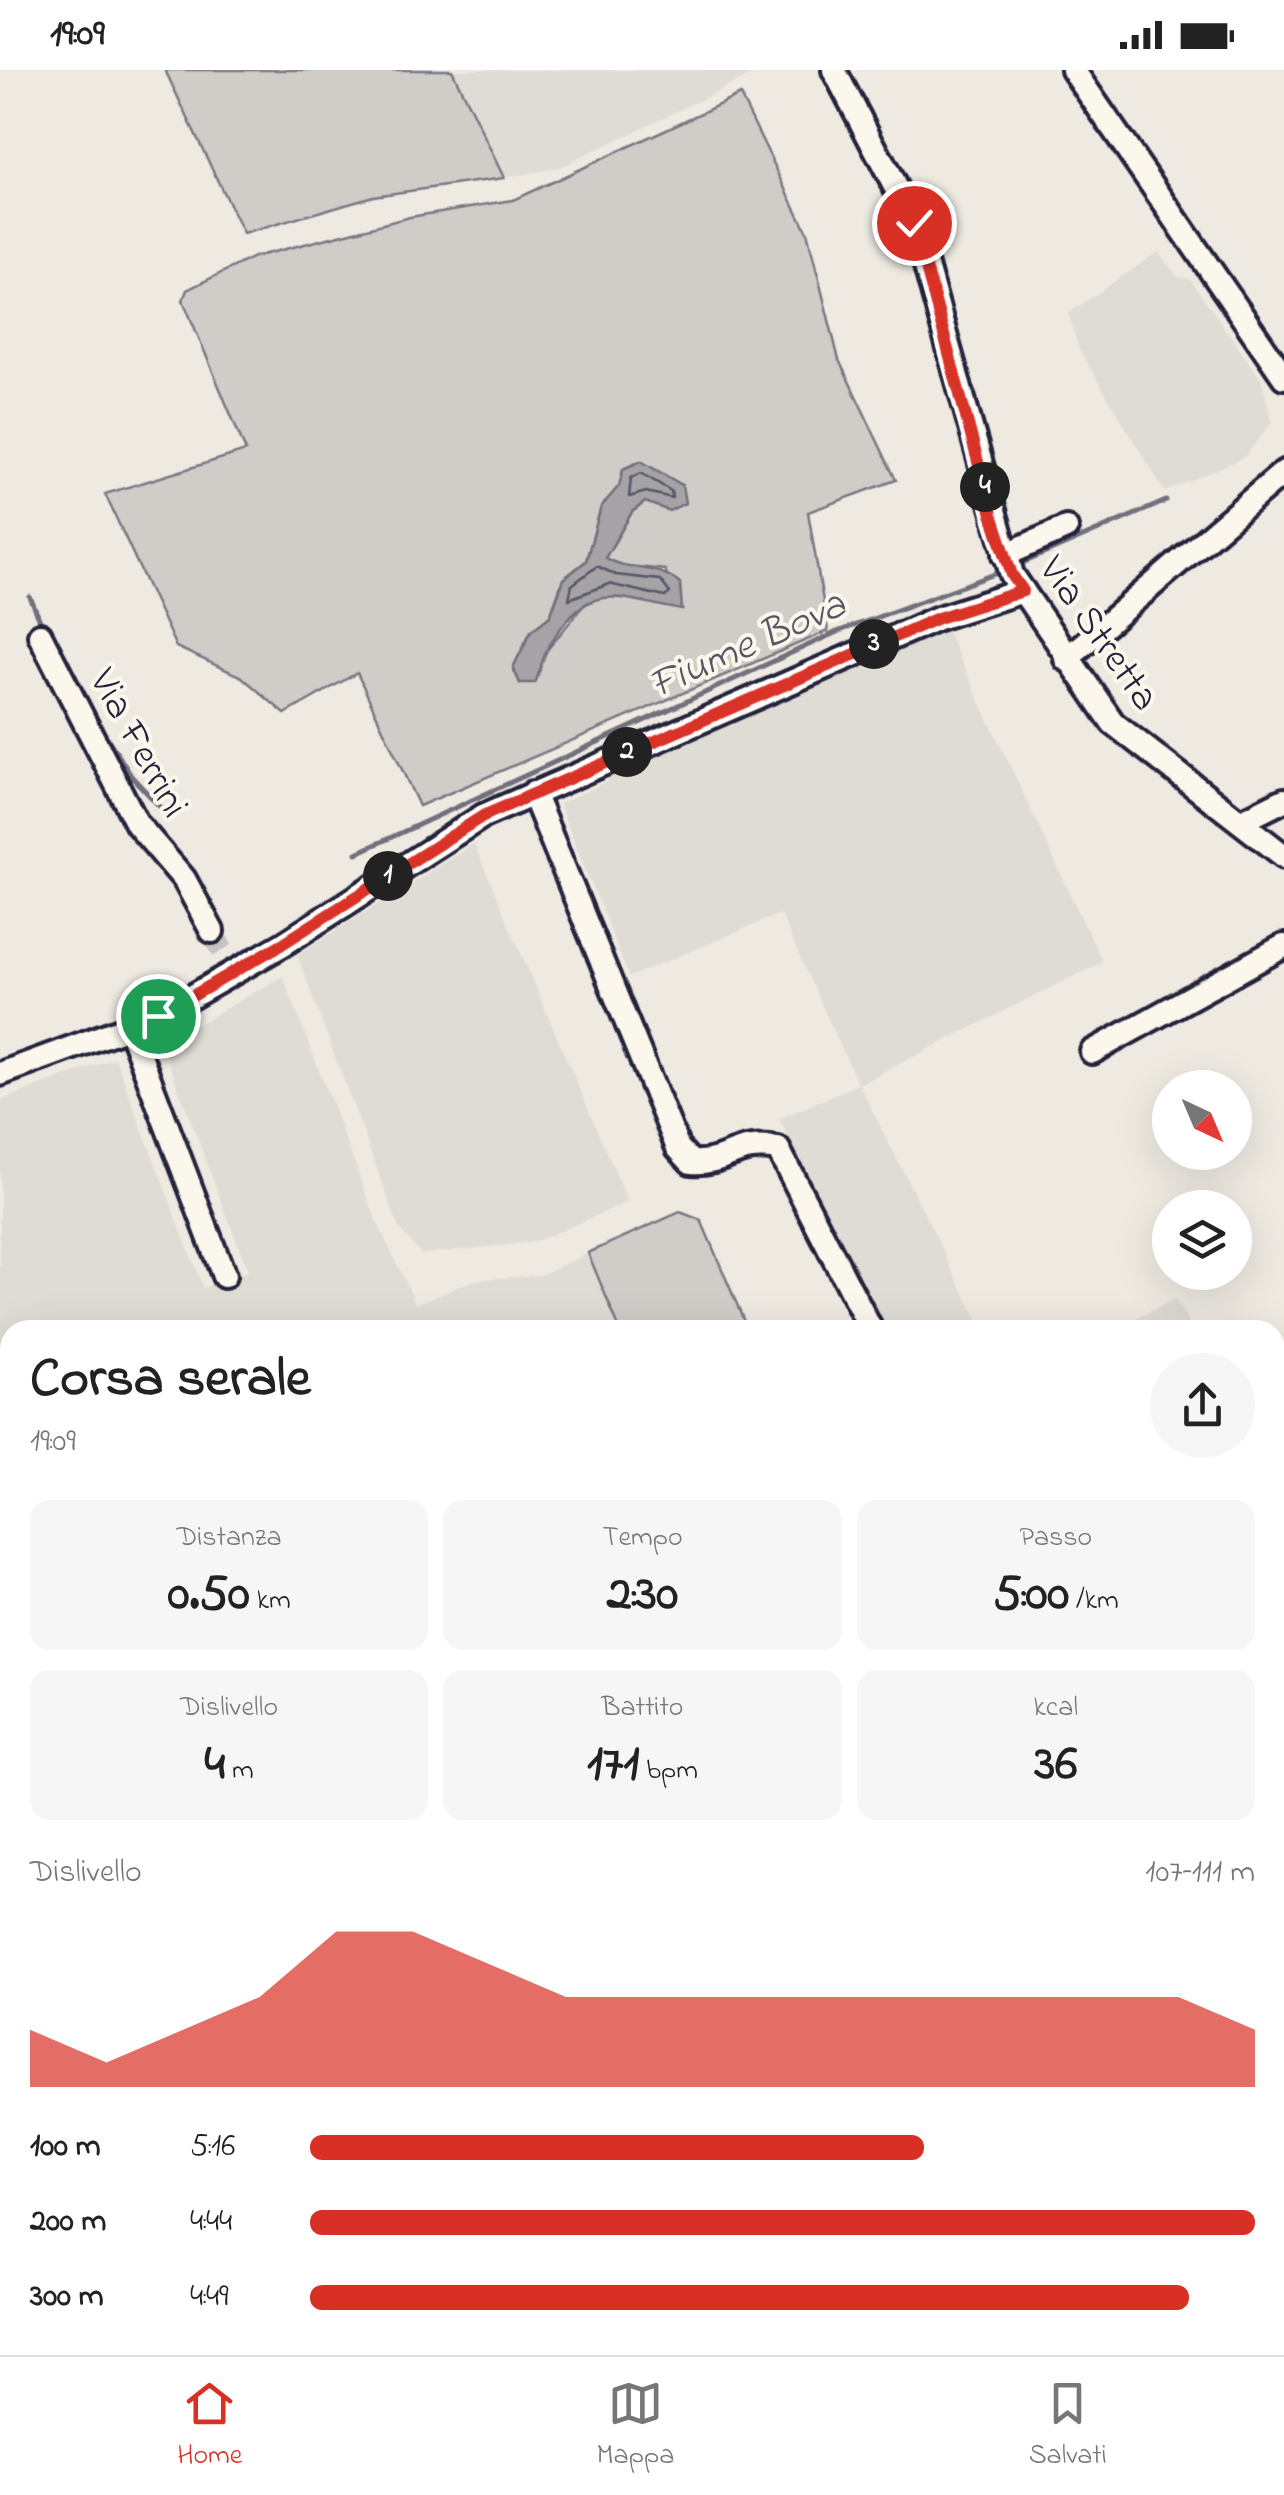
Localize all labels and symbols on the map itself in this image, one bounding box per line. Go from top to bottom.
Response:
pin [872,181,957,266]
pin: 4 [960,462,1010,512]
street label: Via Stretta [1022,544,1172,724]
water label: Fiume Bova [640,575,857,717]
pin: 3 [849,619,899,669]
street label: Via Ferrini [71,658,202,829]
pin: 2 [602,727,652,777]
pin: 1 [363,851,413,901]
pin [116,974,201,1059]
north arrow [1152,1070,1252,1170]

